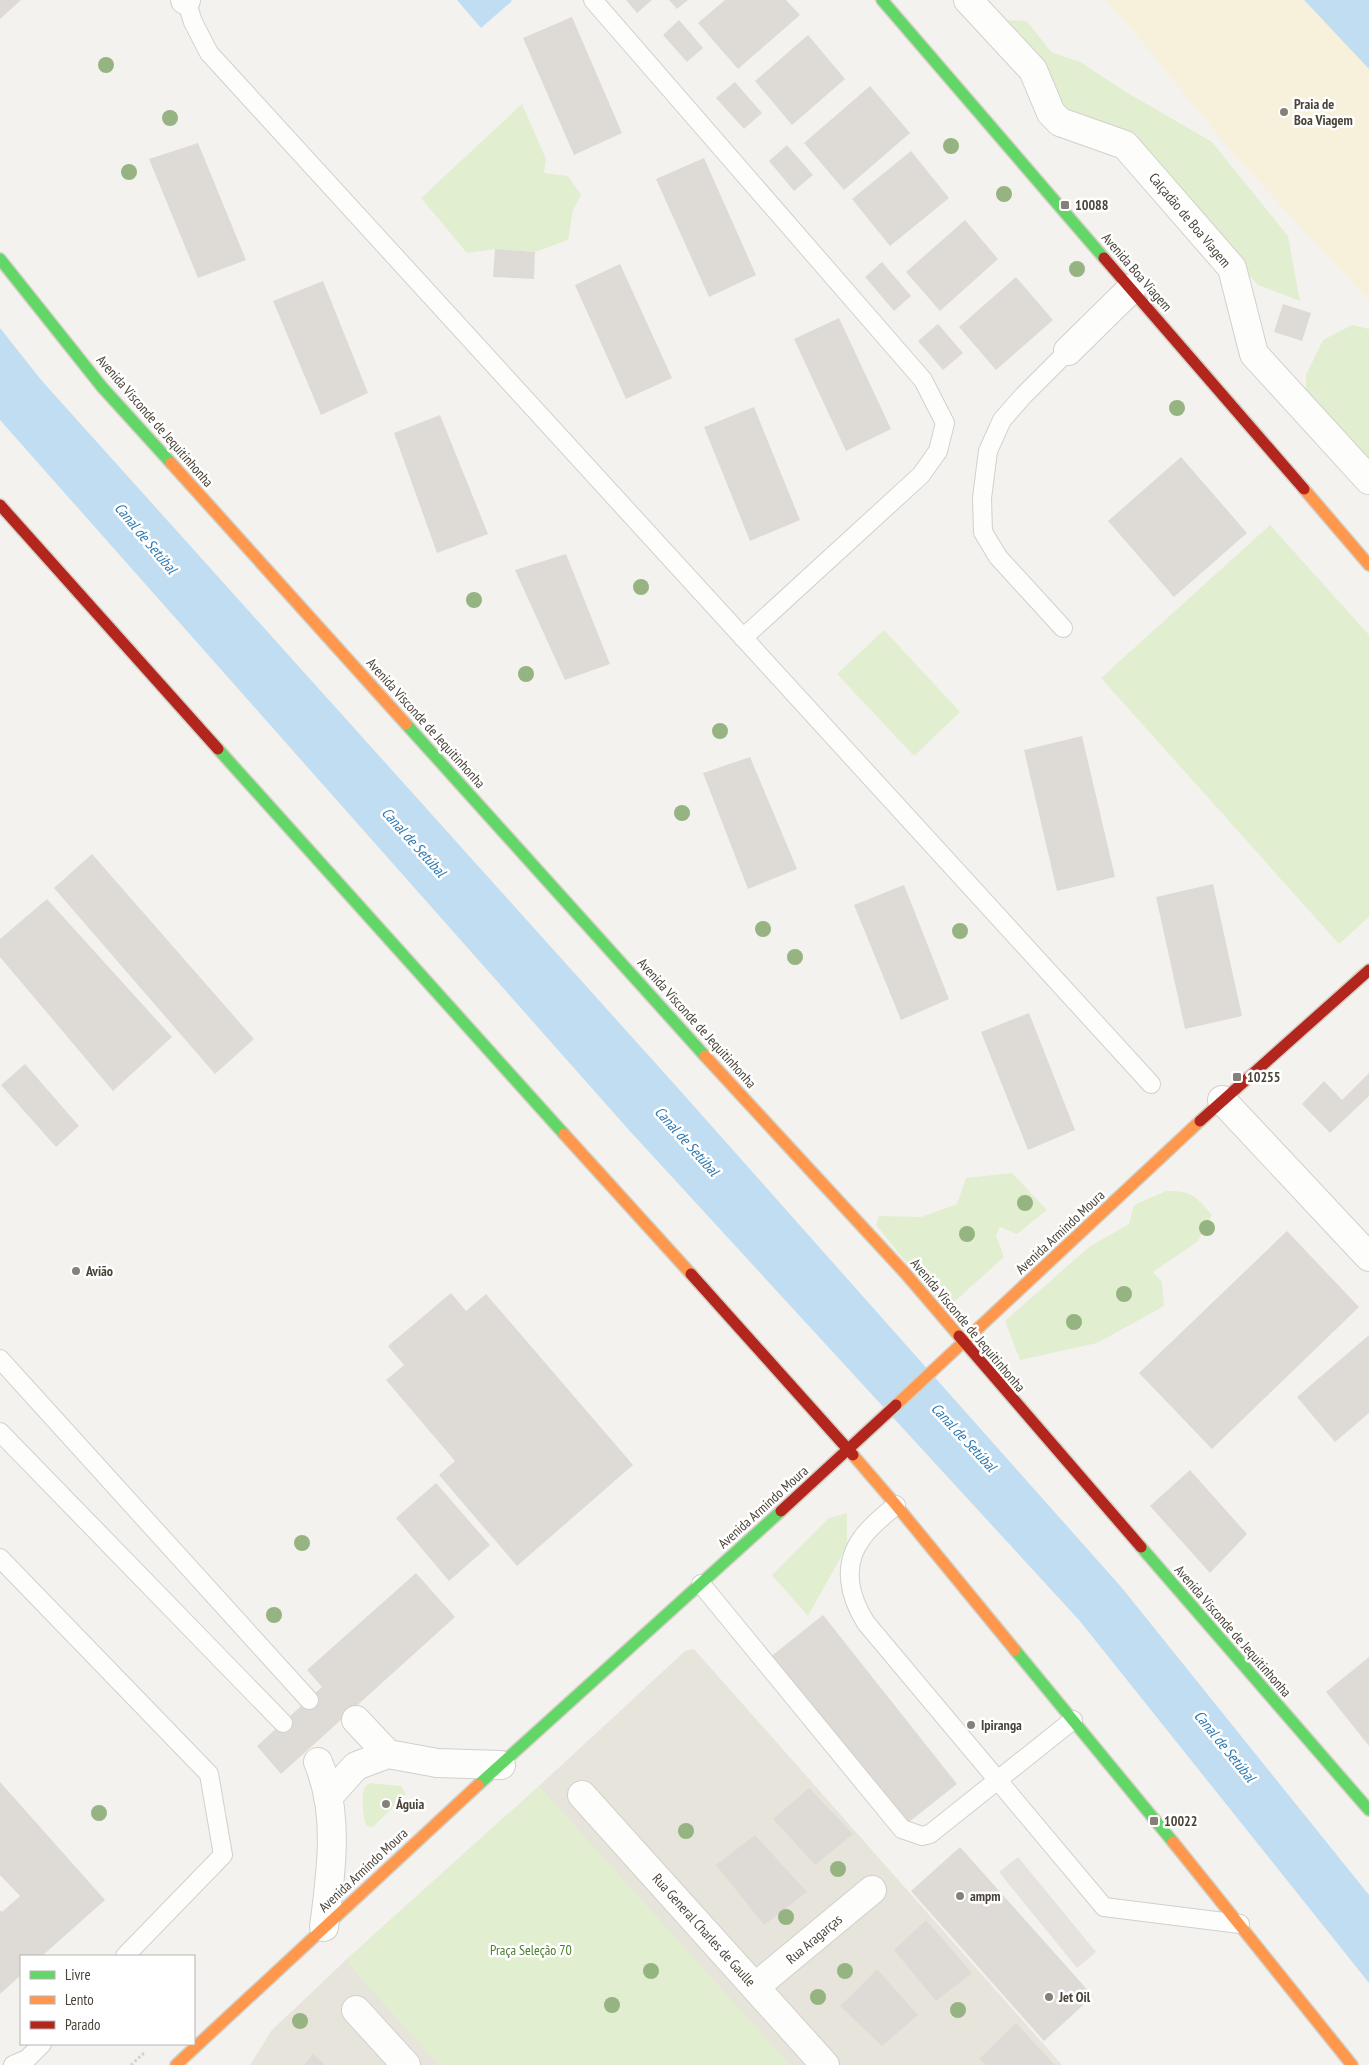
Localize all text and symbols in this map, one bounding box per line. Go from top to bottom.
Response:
place label: Praia de Boa Viagem [1294,95,1353,129]
marker: Praia de Boa Viagem [1278,106,1290,118]
street label: Calçadão de Boa Viagem [1145,169,1235,271]
place label: 10088 [1075,196,1108,214]
marker: 10088 [1059,199,1071,211]
street label: Avenida Boa Viagem [1098,229,1176,315]
street label: Avenida Visconde de Jequitinhonha [93,351,217,491]
water label: Canal de Setúbal [111,499,182,579]
street label: Avenida Visconde de Jequitinhonha [363,654,489,792]
water label: Canal de Setúbal [378,803,451,882]
street label: Avenida Visconde de Jequitinhonha [634,954,760,1092]
place label: 10255 [1247,1068,1280,1086]
marker: 10255 [1231,1071,1243,1083]
water label: Canal de Setúbal [651,1102,724,1181]
street label: Avenida Armindo Moura [1012,1186,1108,1278]
street label: Avenida Visconde de Jequitinhonha [907,1254,1029,1396]
place label: Avião [85,1262,113,1280]
marker: Avião [70,1265,82,1277]
water label: Canal de Setúbal [927,1399,1002,1476]
street label: Avenida Armindo Moura [714,1462,812,1552]
street label: Avenida Visconde de Jequitinhonha [1171,1561,1295,1701]
water label: Canal de Setúbal [1190,1706,1261,1787]
place label: Ipiranga [981,1716,1022,1734]
marker: Ipiranga [965,1719,977,1731]
place label: Águia [395,1795,424,1813]
marker: Águia [380,1798,392,1810]
place label: 10022 [1164,1812,1197,1830]
marker: 10022 [1148,1815,1160,1827]
street label: Avenida Armindo Moura [315,1824,411,1916]
street label: Rua General Charles de Gaulle [648,1870,760,1990]
place label: ampm [970,1887,1001,1905]
marker: ampm [954,1890,966,1902]
street label: Rua Aragarças [782,1910,846,1968]
park label: Praça Seleção 70 [490,1941,572,1959]
legend [20,1955,195,2045]
text: Livre [65,1965,91,1984]
place label: Jet Oil [1058,1988,1091,2006]
text: Lento [65,1990,94,2009]
marker: Jet Oil [1043,1991,1055,2003]
text: Parado [65,2015,100,2034]

